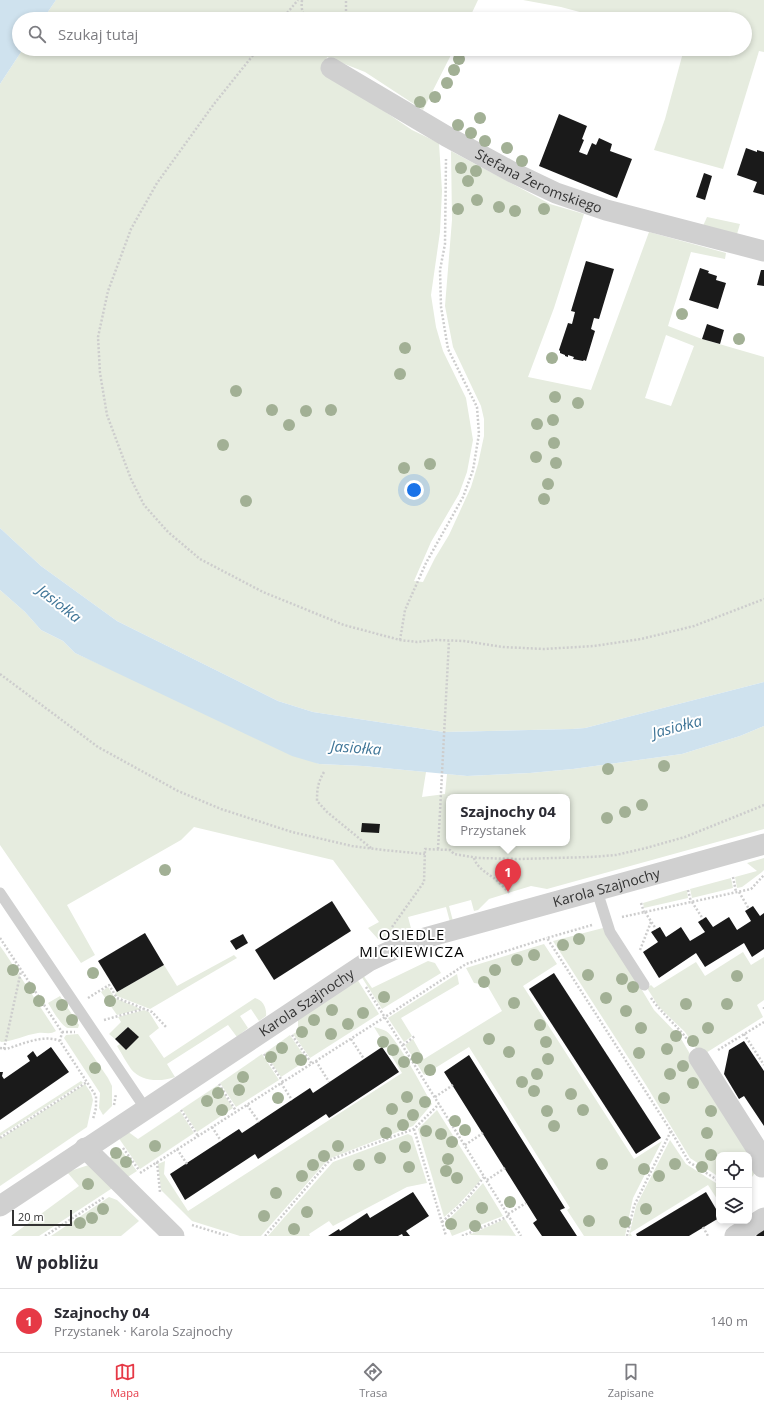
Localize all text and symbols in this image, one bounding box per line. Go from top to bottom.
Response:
search box [12,12,752,56]
icon: search [26,23,48,45]
text: Szukaj tutaj [58,24,138,44]
street label: Stefana Żeromskiego [472,144,605,217]
your location [404,480,424,500]
water label: Jasiołka [31,578,86,627]
water label: Jasiołka [647,710,704,743]
water label: Jasiołka [327,735,383,759]
popup [446,794,570,846]
text: Szajnochy 04 [460,801,556,821]
text: Przystanek [460,821,526,839]
pin: 1 [495,859,521,892]
street label: Karola Szajnochy [551,863,663,911]
district label: OSIEDLE MICKIEWICZA [359,924,465,961]
street label: Karola Szajnochy [255,963,358,1040]
map controls [716,1152,752,1224]
button: locate [716,1152,752,1188]
button: layers [716,1188,752,1224]
scale bar [12,1208,72,1227]
text: 20 m [18,1209,44,1224]
text: W pobliżu [16,1251,99,1274]
text: Szajnochy 04 [54,1302,150,1322]
text: 1 [25,1312,33,1330]
text: 140 m [710,1312,748,1330]
text: Przystanek · Karola Szajnochy [54,1322,233,1340]
tab: Mapa [110,1361,139,1400]
tab: Trasa [359,1361,387,1400]
tab: Zapisane [608,1361,654,1400]

